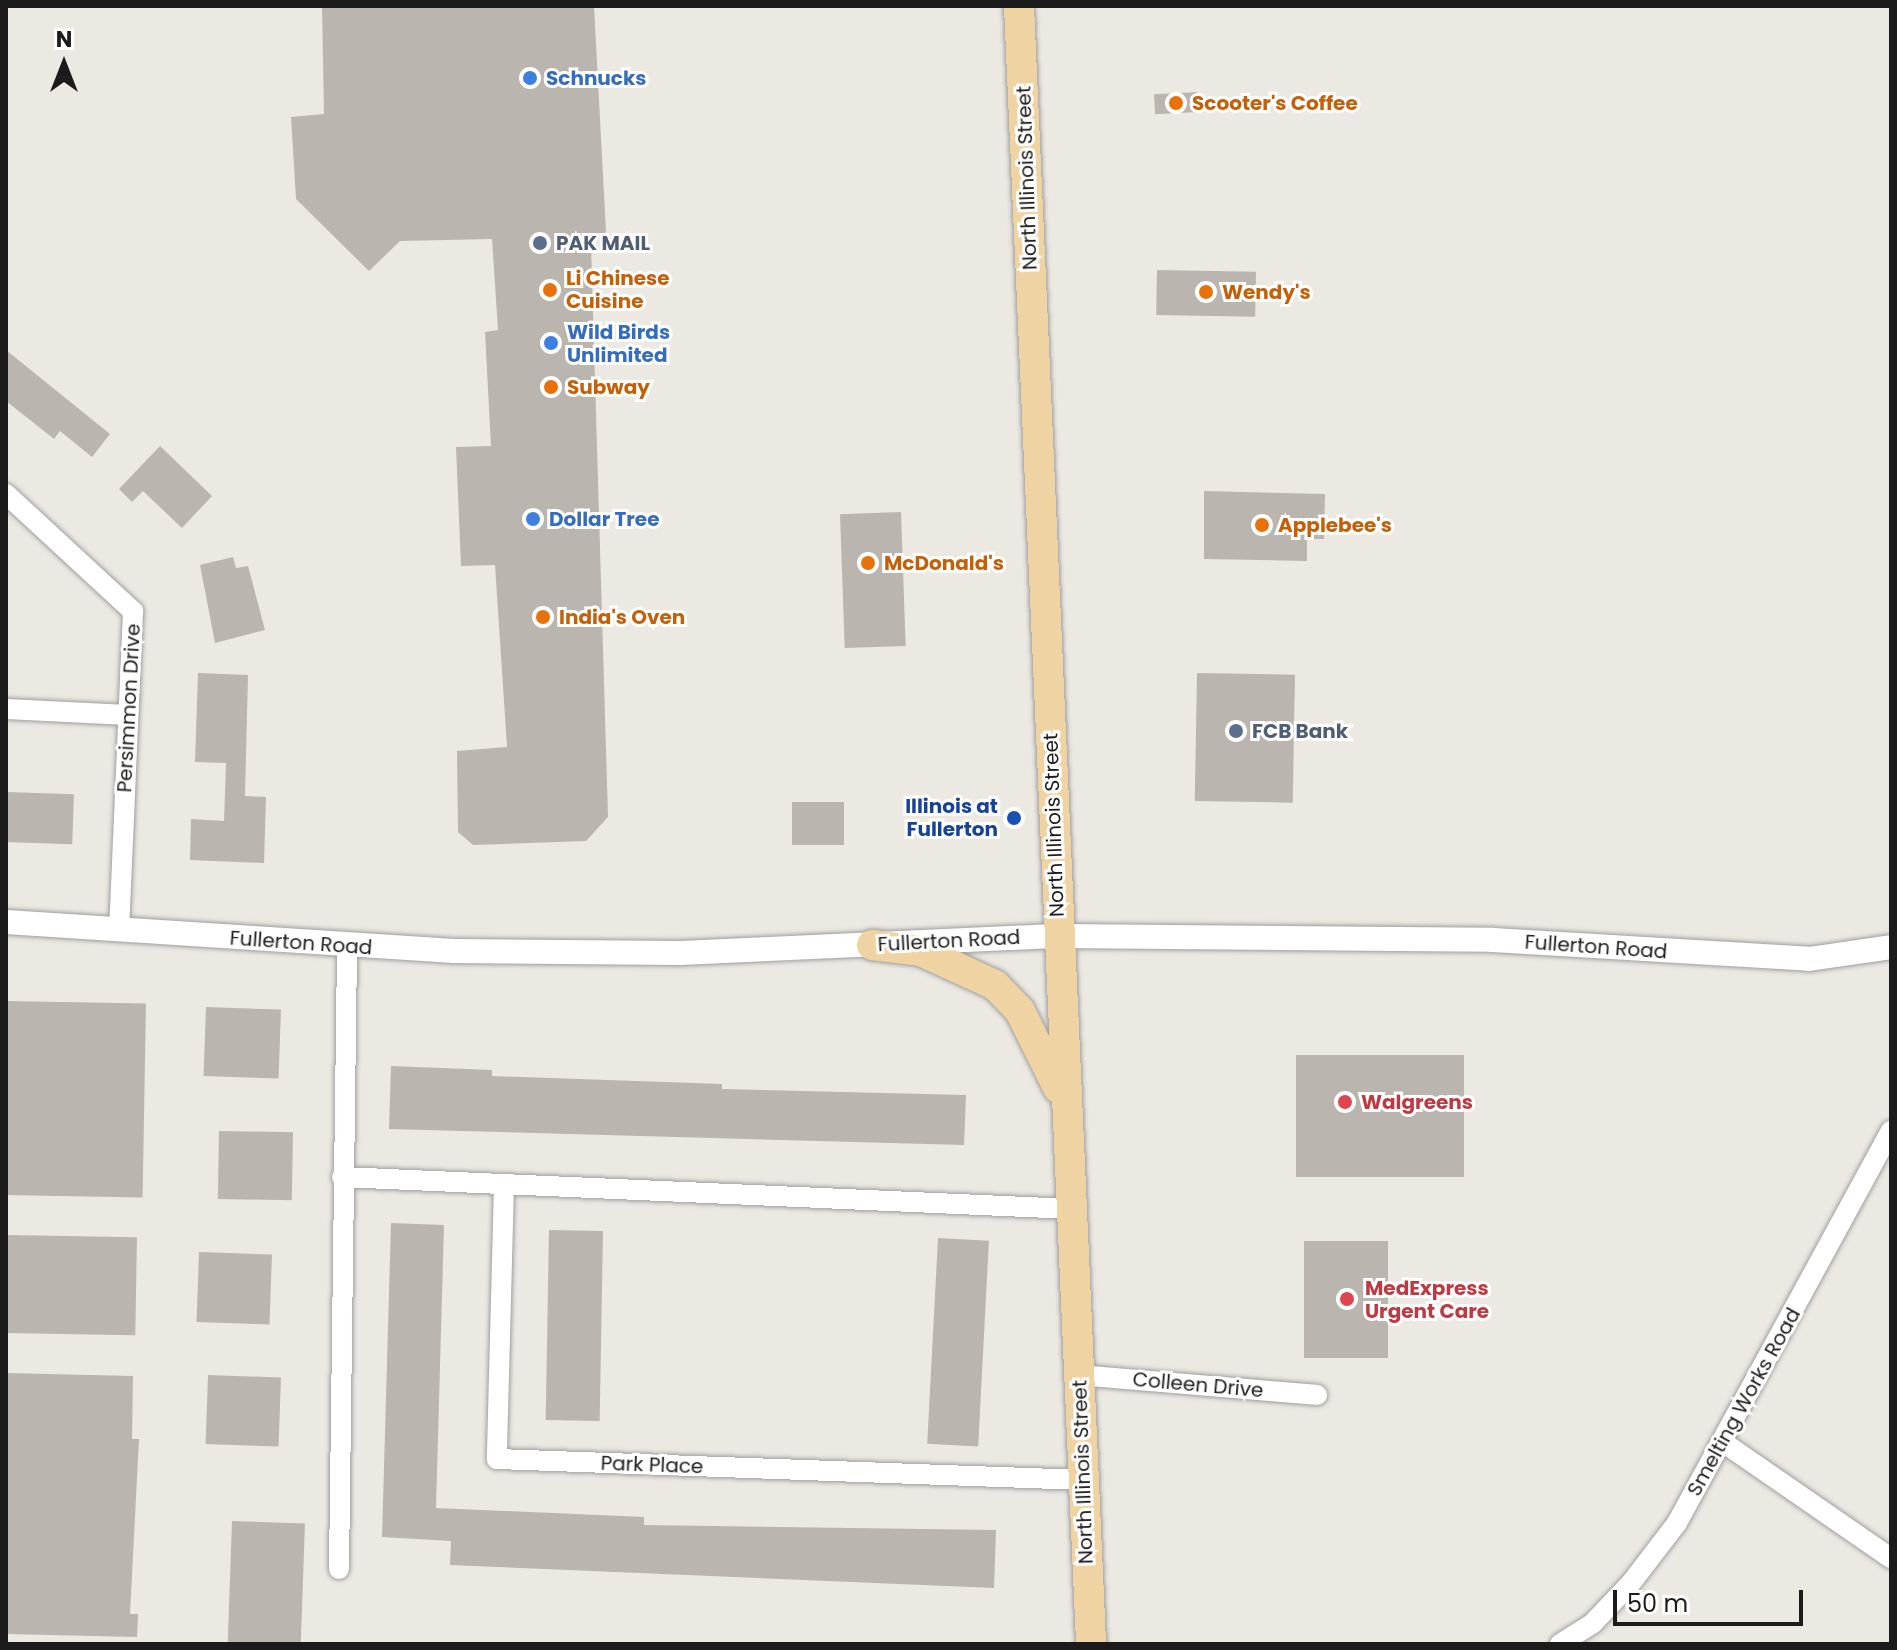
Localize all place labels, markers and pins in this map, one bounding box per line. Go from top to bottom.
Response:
place label: Schnucks [546,66,646,90]
marker: Schnucks [521,69,539,87]
place label: Scooter's Coffee [1192,91,1358,115]
marker: Scooter's Coffee [1167,94,1185,112]
place label: PAK MAIL [556,231,650,255]
marker: PAK MAIL [531,234,549,252]
place label: Li Chinese Cuisine [566,266,670,313]
place label: Wendy's [1222,280,1311,304]
marker: Li Chinese Cuisine [541,281,559,299]
marker: Wendy's [1197,283,1215,301]
place label: Wild Birds Unlimited [567,320,670,367]
marker: Wild Birds Unlimited [542,334,560,352]
place label: Subway [567,375,650,399]
marker: Subway [542,378,560,396]
place label: Dollar Tree [549,507,659,531]
marker: Dollar Tree [524,510,542,528]
place label: Applebee's [1278,513,1392,537]
marker: Applebee's [1253,516,1271,534]
place label: McDonald's [884,551,1004,575]
marker: McDonald's [859,554,877,572]
place label: India's Oven [559,605,685,629]
marker: India's Oven [534,608,552,626]
place label: FCB Bank [1252,719,1348,743]
marker: FCB Bank [1227,722,1245,740]
place label: Illinois at Fullerton [905,794,998,841]
marker: Illinois at Fullerton [1005,809,1023,827]
place label: Walgreens [1361,1090,1473,1114]
marker: Walgreens [1336,1093,1354,1111]
place label: MedExpress Urgent Care [1365,1276,1489,1323]
marker: MedExpress Urgent Care [1336,1288,1358,1310]

